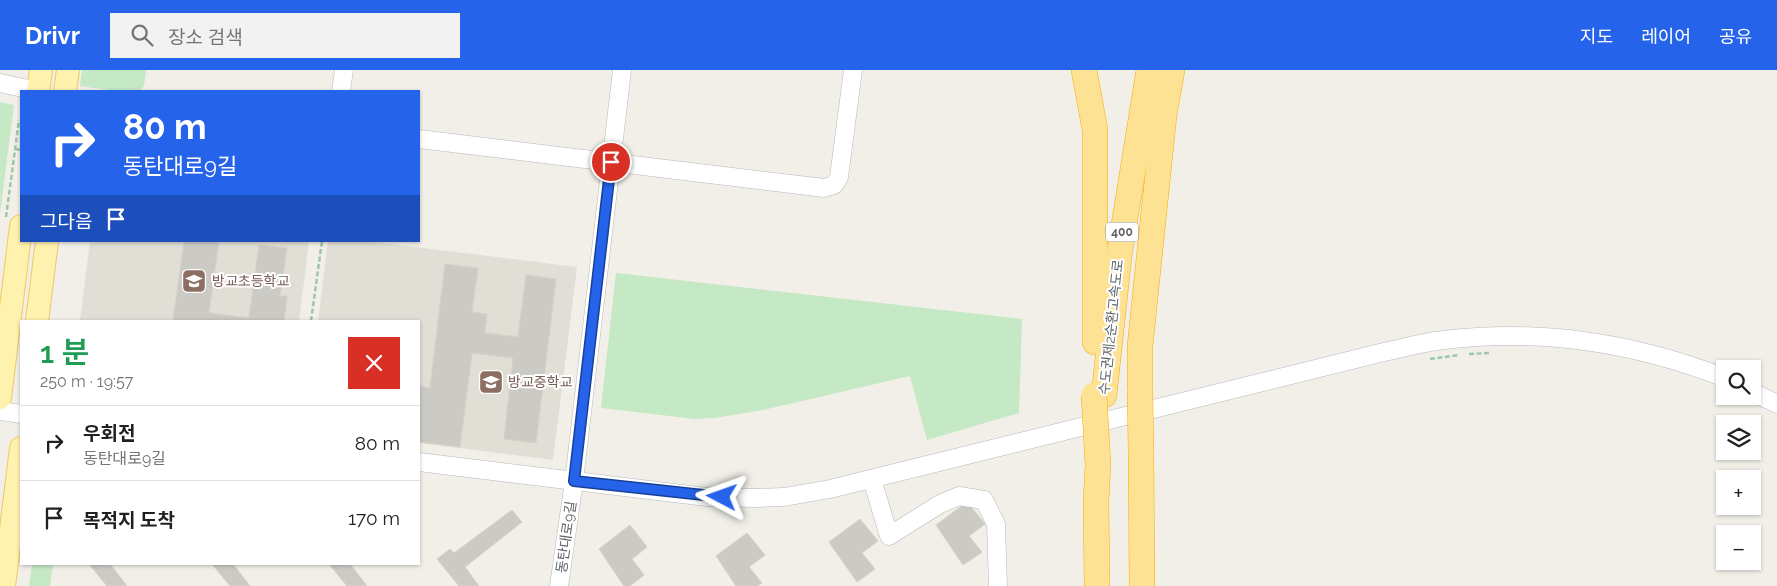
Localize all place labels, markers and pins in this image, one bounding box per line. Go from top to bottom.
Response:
pin [590,141,632,183]
school or university icon: 방교초등학교 [181,268,207,294]
place label: 방교초등학교 [212,273,289,289]
school or university icon: 방교중학교 [478,369,504,395]
place label: 방교중학교 [508,374,573,390]

